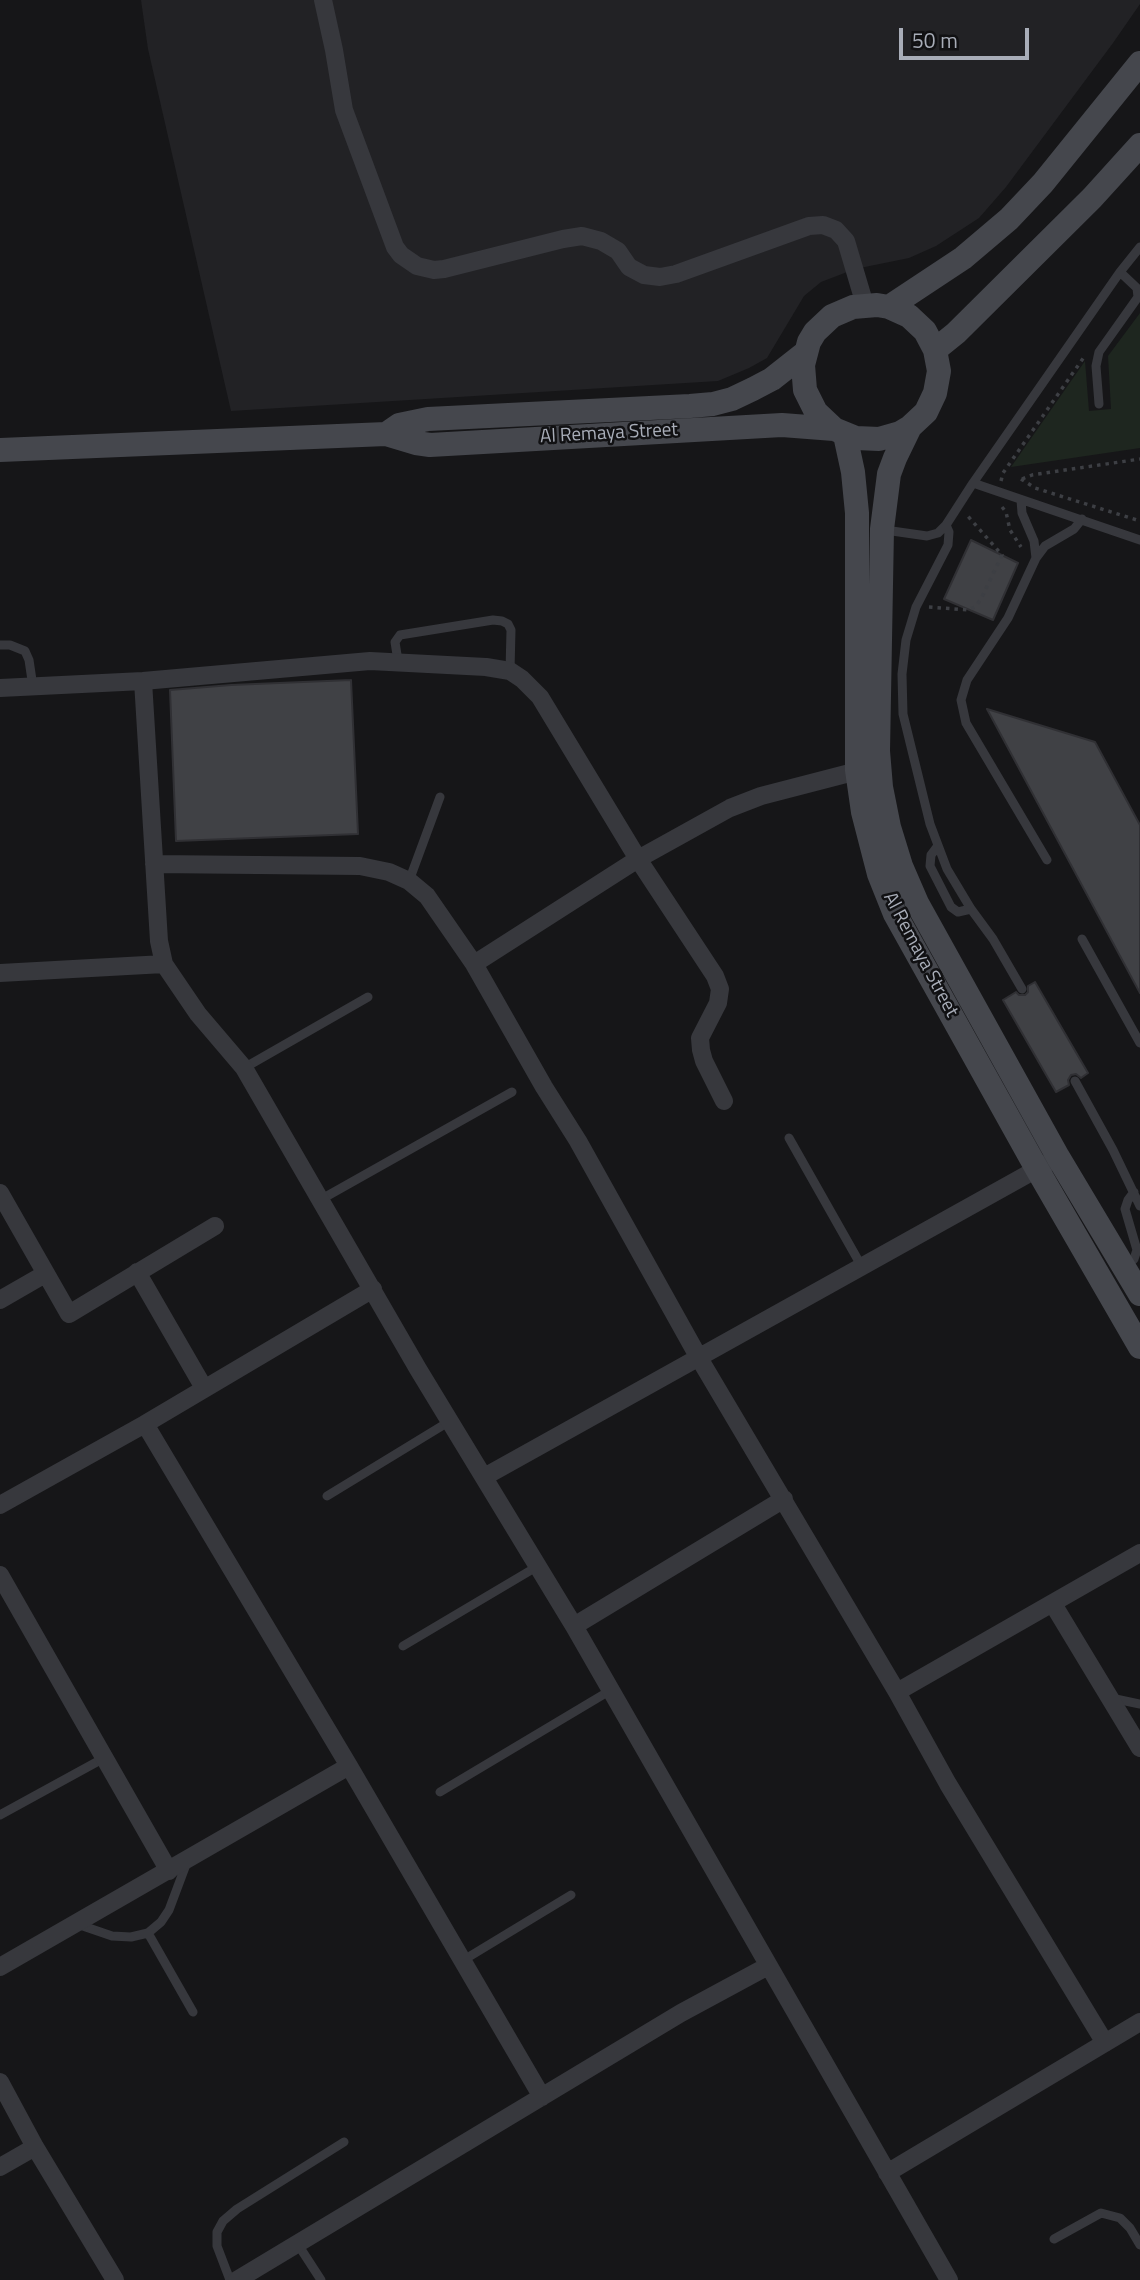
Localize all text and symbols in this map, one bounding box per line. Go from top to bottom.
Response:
scale bar [902,14,1032,58]
text: 50 m [912,24,958,56]
street label: Al Remaya Street [539,419,679,449]
street label: Al Remaya Street [878,889,962,1021]

